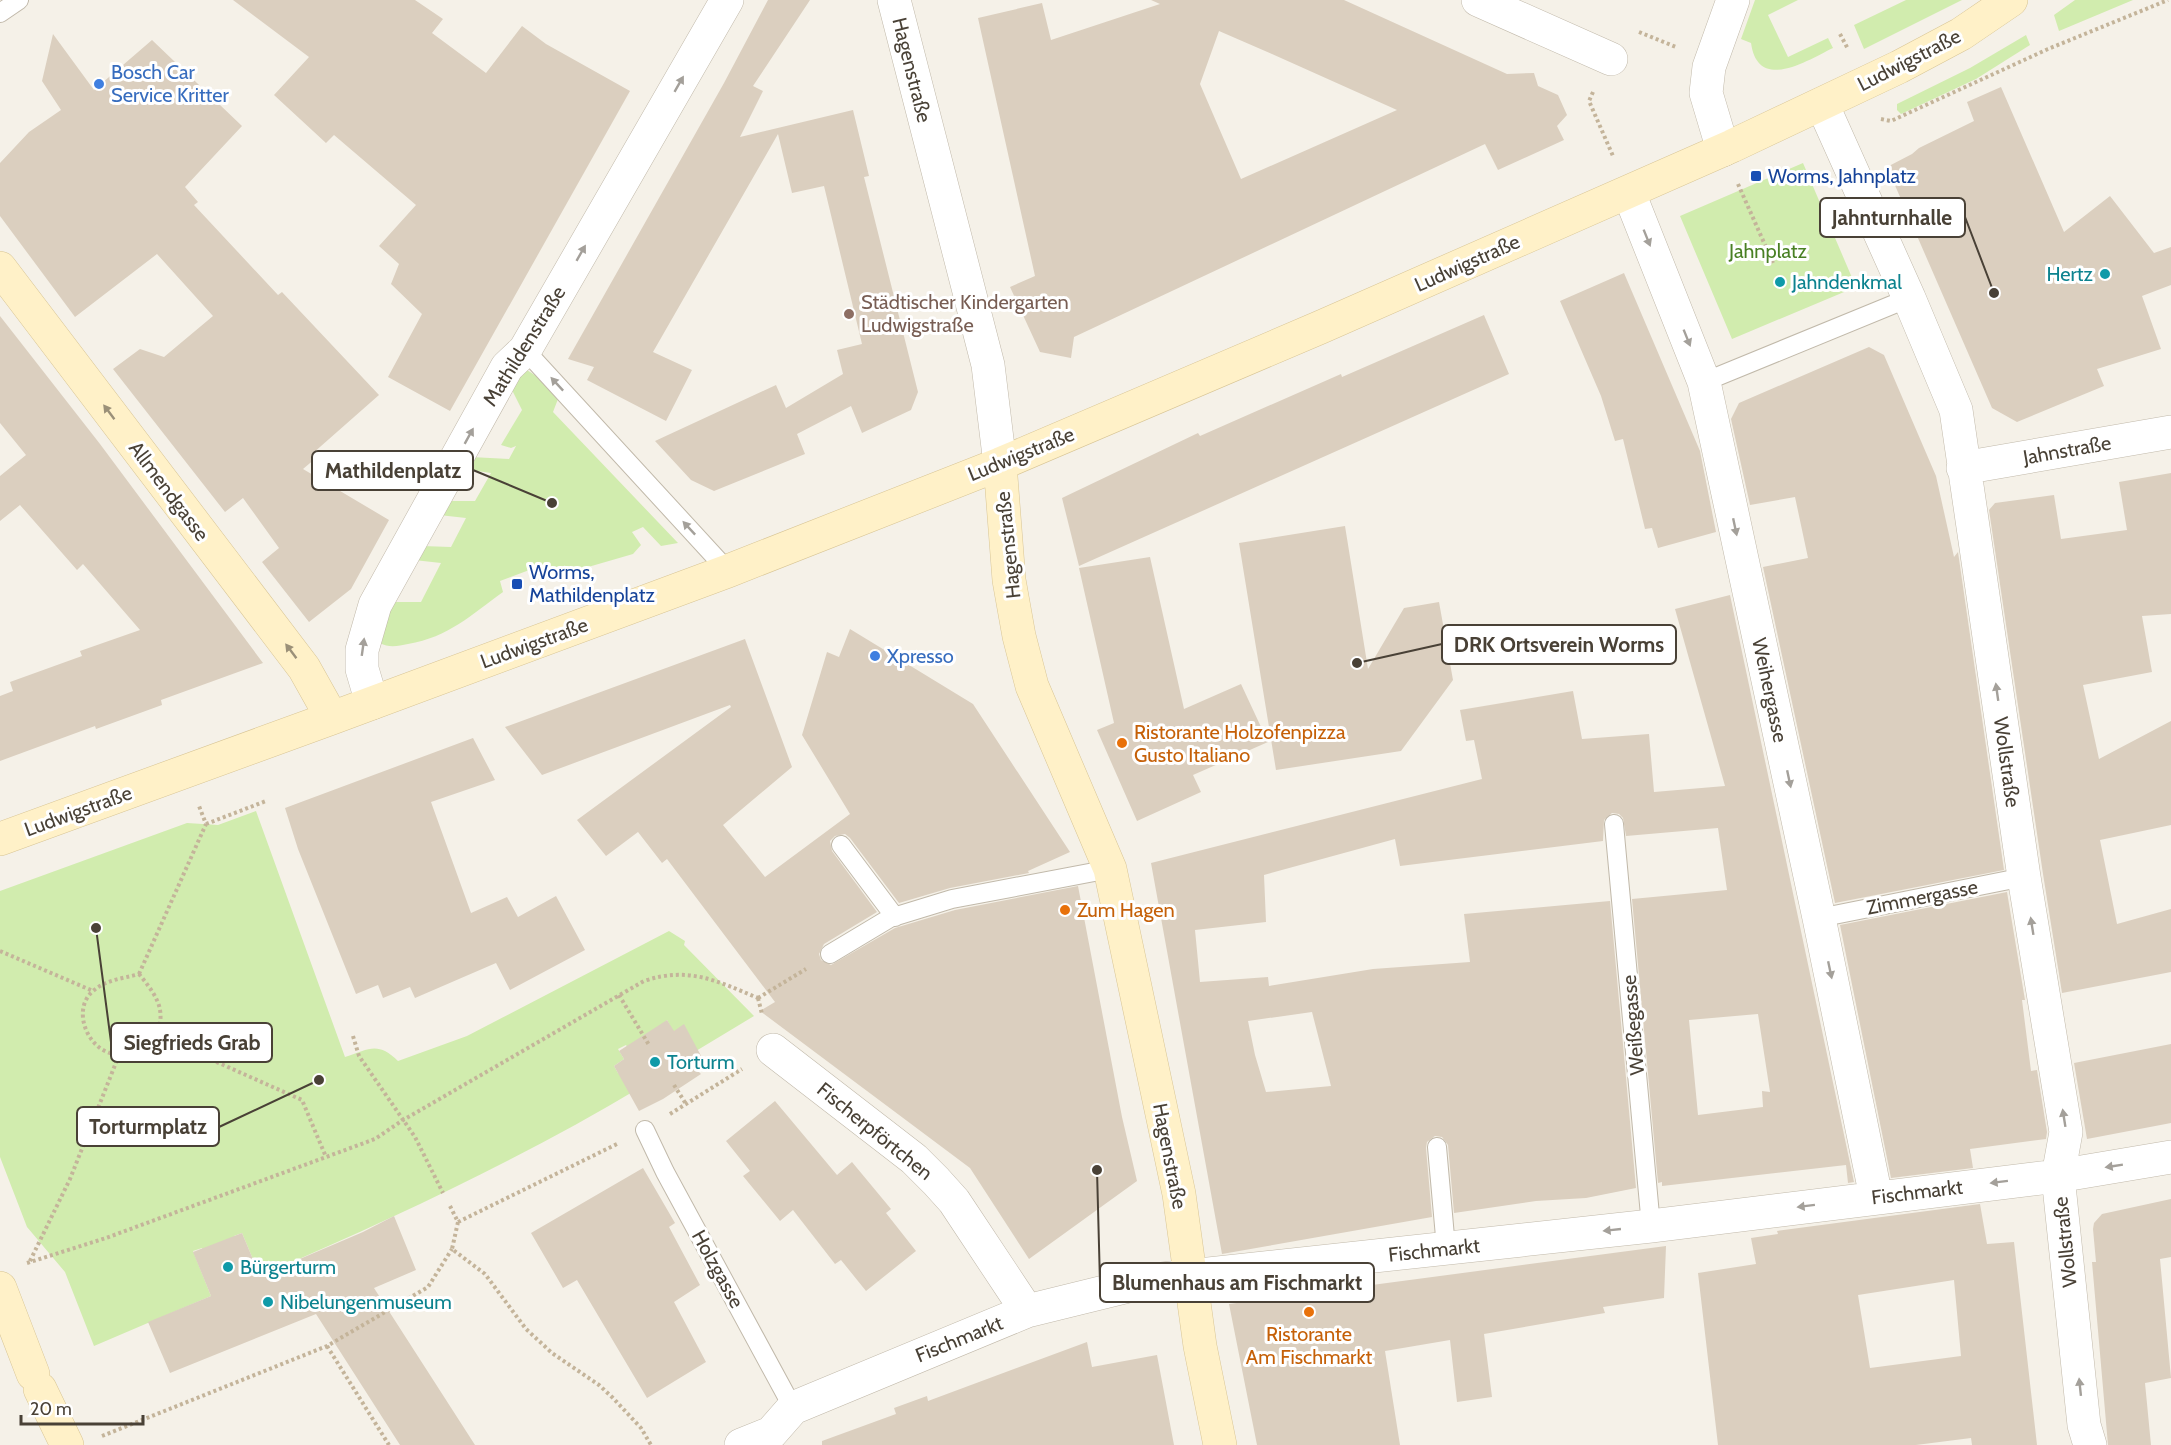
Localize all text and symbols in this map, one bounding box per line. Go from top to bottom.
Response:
street label: Hagenstraße [887,15,937,125]
street label: Ludwigstraße [1853,24,1965,96]
place label: Bosch Car Service Kritter [111,60,230,107]
one-way arrow [673,75,683,92]
marker: Bosch Car Service Kritter [92,77,106,91]
place label: Worms, Jahnplatz [1768,164,1916,188]
marker: Worms, Jahnplatz [1749,169,1763,183]
callout: Jahnturnhalle [1820,198,1965,237]
text: Jahnturnhalle [1831,205,1952,230]
street label: Ludwigstraße [1411,229,1523,297]
one-way arrow [1642,230,1652,248]
park label: Jahnplatz [1728,239,1807,263]
one-way arrow [576,244,586,261]
place label: Hertz [2046,262,2093,286]
marker: Hertz [2098,267,2112,281]
place label: Jahndenkmal [1791,270,1902,294]
marker: Jahndenkmal [1773,275,1787,289]
street label: Mathildenstraße [478,282,570,410]
place label: Städtischer Kindergarten Ludwigstraße [861,290,1069,337]
marker: Städtischer Kindergarten Ludwigstraße [842,307,856,321]
one-way arrow [1682,330,1692,348]
one-way arrow [550,378,564,392]
one-way arrow [104,404,116,419]
street label: Ludwigstraße [964,422,1078,486]
one-way arrow [464,427,474,444]
street label: Jahnstraße [2020,430,2113,470]
street label: Allmendgasse [124,437,214,545]
callout: Mathildenplatz [312,451,473,490]
text: Mathildenplatz [325,458,461,483]
street label: Hagenstraße [990,490,1026,600]
one-way arrow [1731,518,1740,537]
one-way arrow [682,520,696,535]
place label: Worms, Mathildenplatz [529,560,655,607]
marker: Worms, Mathildenplatz [510,577,524,591]
street label: Ludwigstraße [477,612,591,674]
callout: DRK Ortsverein Worms [1442,625,1676,664]
text: DRK Ortsverein Worms [1454,632,1664,657]
street label: Weihergasse [1747,636,1793,744]
one-way arrow [359,637,368,656]
one-way arrow [285,643,297,658]
place label: Xpresso [887,644,954,668]
marker: Xpresso [868,649,882,663]
one-way arrow [1992,682,2001,701]
street label: Wollstraße [1989,715,2025,809]
place label: Ristorante Holzofenpizza Gusto Italiano [1134,720,1346,767]
marker: Ristorante Holzofenpizza Gusto Italiano [1115,736,1129,750]
one-way arrow [1785,770,1794,789]
street label: Ludwigstraße [21,780,135,842]
street label: Zimmergasse [1864,874,1980,920]
place label: Zum Hagen [1077,898,1175,922]
marker: Zum Hagen [1058,903,1072,917]
one-way arrow [2028,916,2037,935]
one-way arrow [1826,960,1835,979]
street label: Weißegasse [1617,974,1649,1076]
callout: Siegfrieds Grab [111,1023,272,1062]
text: Siegfrieds Grab [123,1030,261,1055]
place label: Torturm [667,1050,734,1074]
marker: Torturm [648,1055,662,1069]
street label: Fischerpförtchen [812,1077,938,1185]
street label: Hagenstraße [1148,1101,1192,1211]
callout: Torturmplatz [77,1107,219,1146]
one-way arrow [2059,1109,2068,1128]
text: Torturmplatz [89,1114,207,1139]
one-way arrow [2105,1162,2124,1171]
street label: Fischmarkt [1870,1174,1964,1210]
one-way arrow [1990,1178,2009,1187]
street label: Wollstraße [2048,1195,2082,1289]
one-way arrow [1796,1201,1815,1210]
one-way arrow [1603,1225,1622,1235]
street label: Holzgasse [687,1226,749,1312]
street label: Fischmarkt [1387,1233,1481,1267]
place label: Bürgerturm [240,1255,336,1279]
marker: Bürgerturm [221,1260,235,1274]
callout: Blumenhaus am Fischmarkt [1100,1263,1374,1302]
text: Blumenhaus am Fischmarkt [1112,1270,1362,1295]
place label: Nibelungenmuseum [280,1290,452,1314]
marker: Nibelungenmuseum [261,1295,275,1309]
marker: Ristorante Am Fischmarkt [1302,1305,1316,1319]
street label: Fischmarkt [912,1311,1006,1367]
place label: Ristorante Am Fischmarkt [1246,1322,1372,1369]
one-way arrow [2075,1378,2085,1397]
scale bar [21,1388,142,1426]
text: 20 m [30,1398,72,1420]

